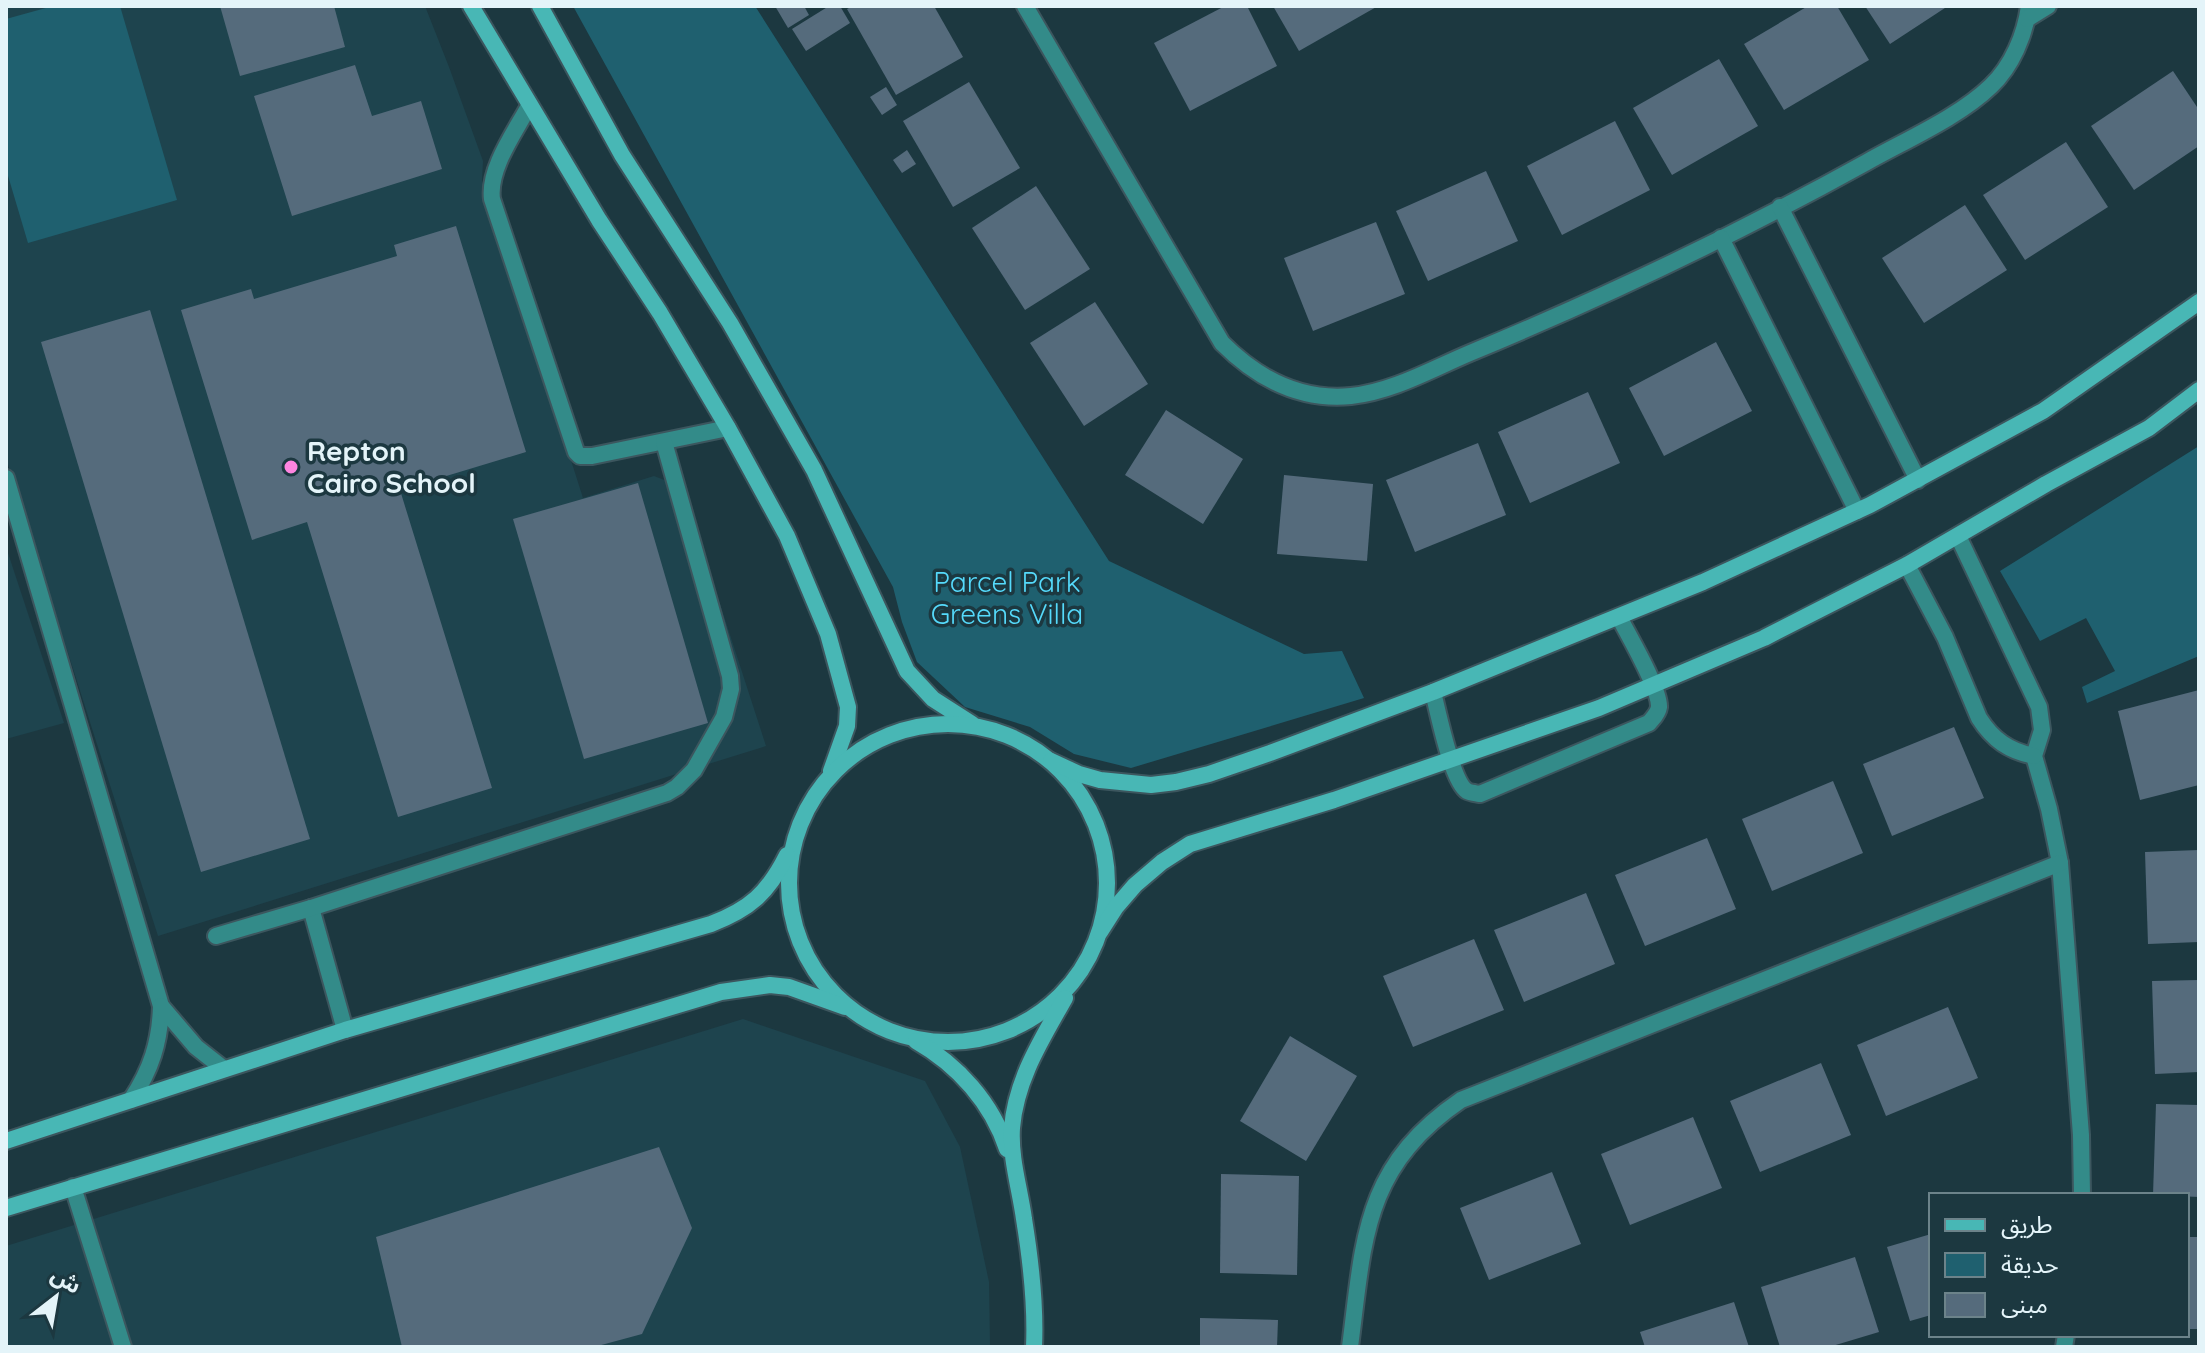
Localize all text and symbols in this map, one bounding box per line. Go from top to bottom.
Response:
place label: Repton Cairo School [307,433,476,500]
marker: Repton Cairo School [282,458,300,476]
park label: Parcel Park Greens Villa [931,564,1083,631]
legend [1929,1193,2189,1337]
text: طريق [2001,1209,2053,1240]
text: حديقة [2001,1249,2059,1279]
north arrow [16,1257,96,1337]
text: ش [46,1260,86,1300]
text: مبنى [2001,1289,2048,1319]

